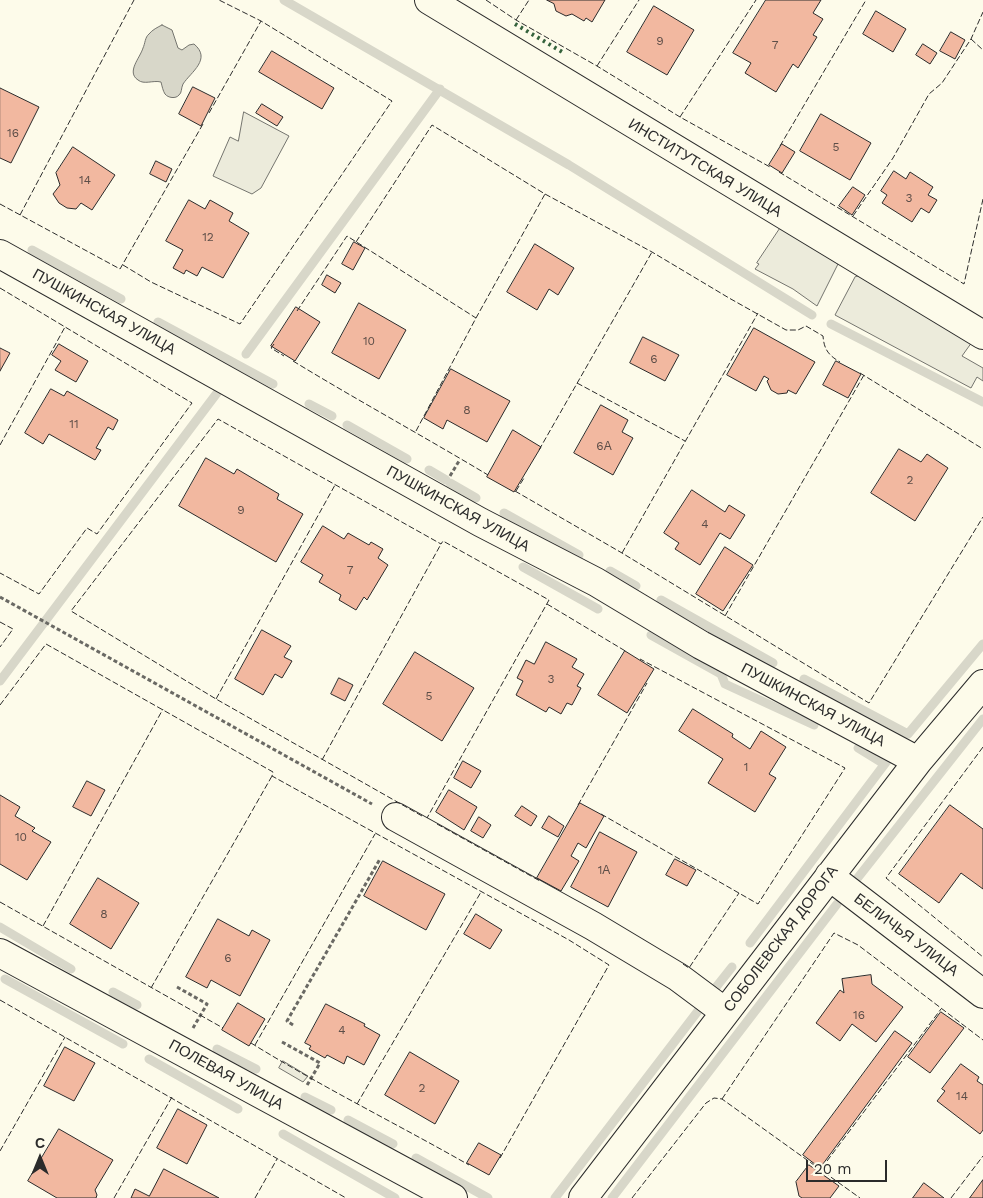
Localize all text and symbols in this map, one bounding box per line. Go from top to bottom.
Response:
house number: 9 [656,34,664,48]
house number: 7 [772,38,778,52]
street label: ИНСТИТУТСКАЯ УЛИЦА [625,115,785,221]
house number: 16 [7,126,19,140]
house number: 5 [833,140,839,154]
house number: 14 [79,173,91,187]
house number: 3 [906,191,912,205]
house number: 12 [202,230,214,244]
street label: ПУШКИНСКАЯ УЛИЦА [29,265,179,359]
house number: 10 [363,334,375,348]
house number: 6 [650,352,658,366]
house number: 8 [463,403,471,417]
house number: 11 [69,417,79,431]
house number: 6А [596,439,612,453]
street label: ПУШКИНСКАЯ УЛИЦА [383,462,533,556]
house number: 2 [907,473,913,487]
house number: 9 [237,503,245,517]
house number: 4 [701,517,709,531]
house number: 7 [347,563,353,577]
street label: ПУШКИНСКАЯ УЛИЦА [738,659,888,751]
house number: 3 [548,672,554,686]
house number: 5 [426,689,432,703]
house number: 1 [744,760,748,774]
house number: 10 [15,830,27,844]
street label: СОБОЛЕВСКАЯ ДОРОГА [720,862,842,1016]
house number: 1А [598,863,610,877]
street label: БЕЛИЧЬЯ УЛИЦА [850,890,962,980]
house number: 8 [100,907,108,921]
house number: 6 [224,951,232,965]
house number: 16 [853,1008,865,1022]
house number: 4 [338,1023,346,1037]
street label: ПОЛЕВАЯ УЛИЦА [166,1036,286,1114]
house number: 2 [419,1081,425,1095]
house number: 14 [956,1089,968,1103]
north arrow [15,1133,65,1183]
text: С [35,1135,45,1151]
scale bar [808,1150,889,1182]
text: 20 m [814,1160,852,1178]

